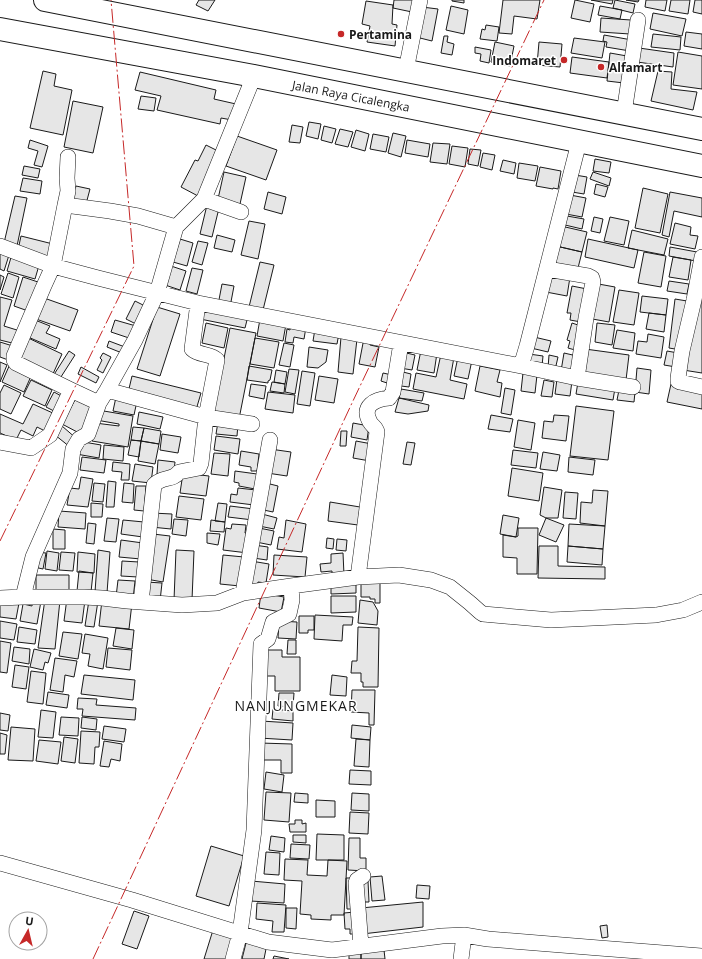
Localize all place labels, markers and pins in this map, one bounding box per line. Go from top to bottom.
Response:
place label: Pertamina [349,26,412,43]
marker: Pertamina [336,29,346,39]
place label: Indomaret [492,52,556,69]
marker: Indomaret [559,55,569,65]
place label: Alfamart [609,59,663,76]
marker: Alfamart [596,62,606,72]

